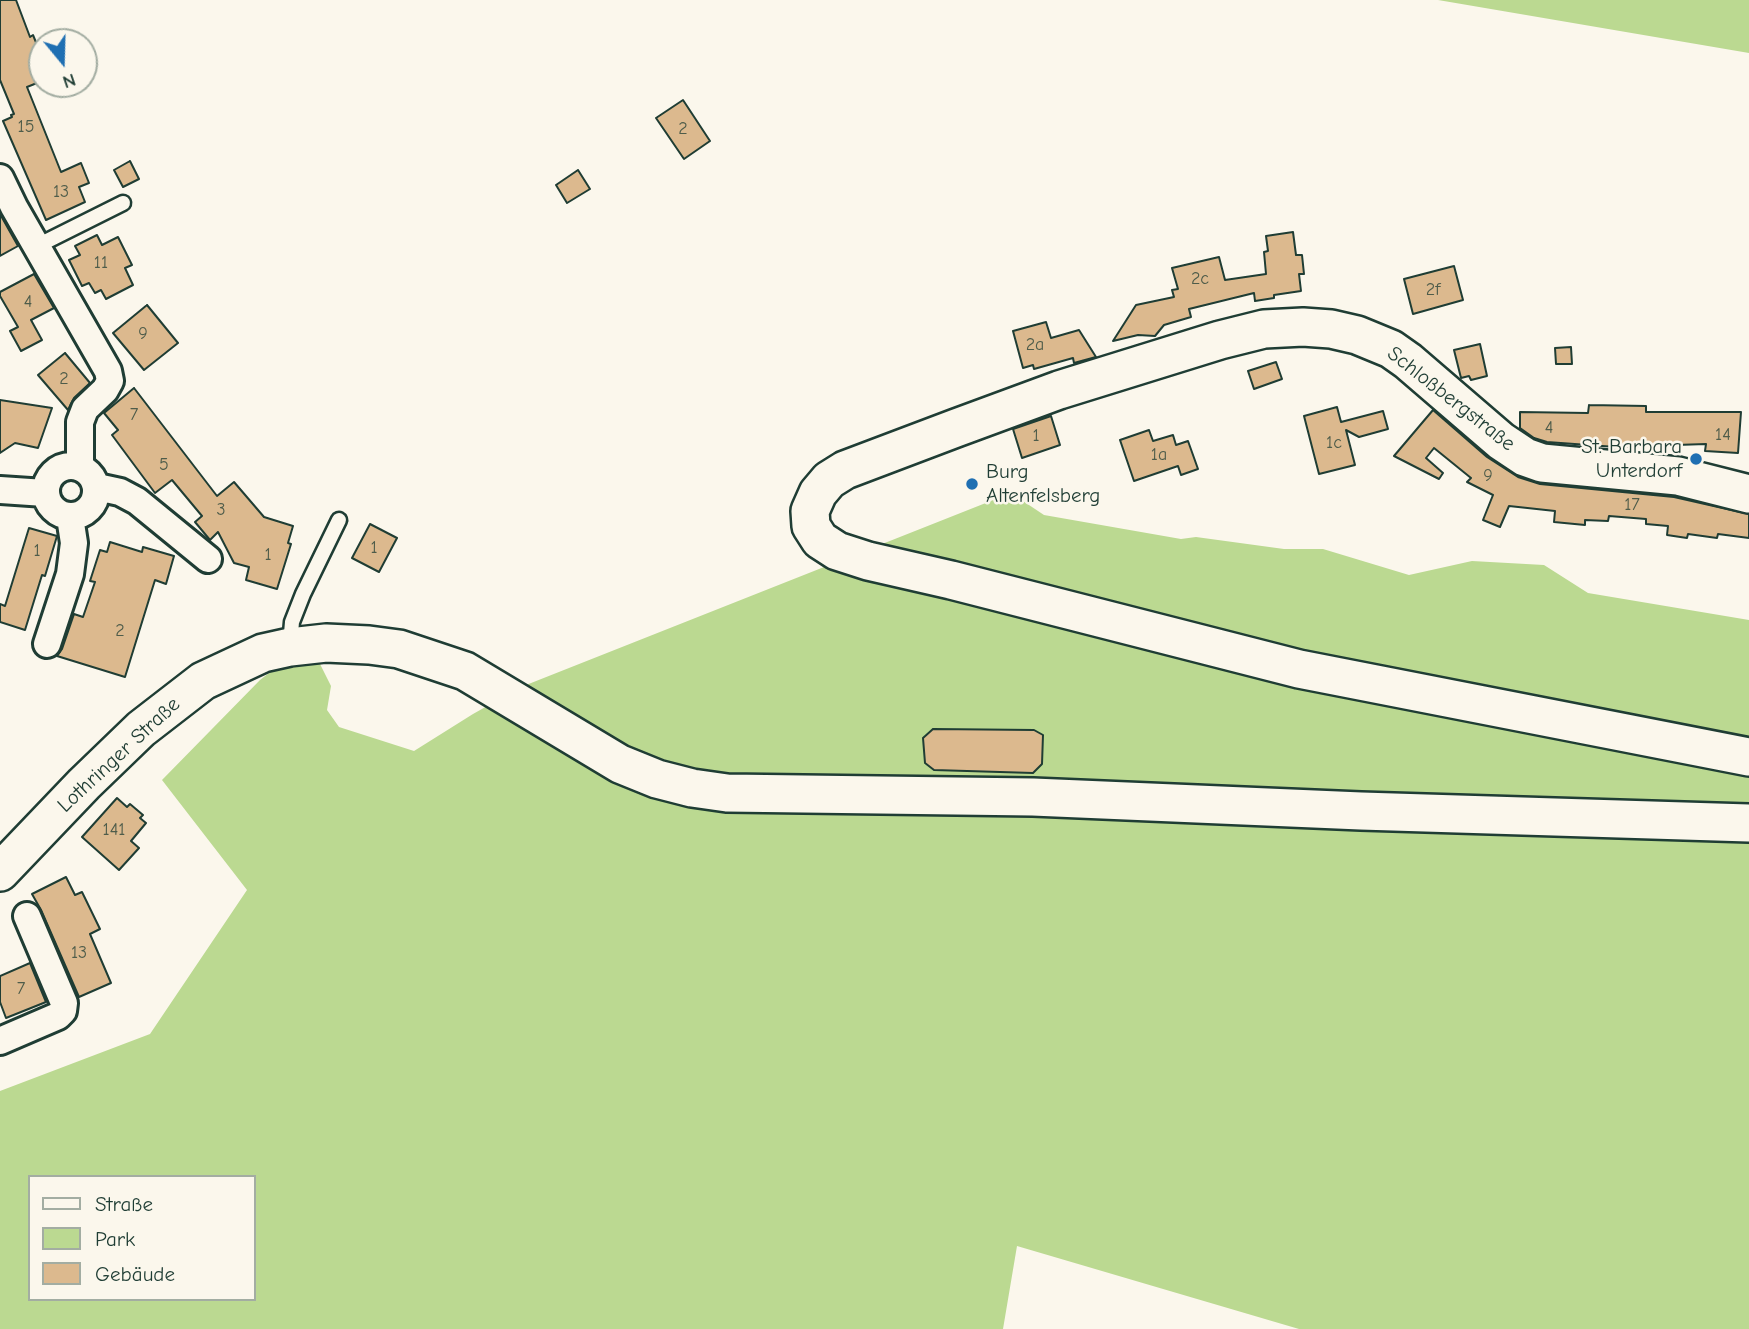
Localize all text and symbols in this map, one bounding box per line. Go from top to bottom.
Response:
north arrow [28,28,98,98]
text: N [60,69,79,93]
house number: 15 [18,116,34,138]
house number: 2 [678,118,688,140]
house number: 13 [53,181,69,203]
house number: 11 [94,252,108,274]
house number: 2c [1191,268,1209,290]
house number: 2f [1426,279,1440,301]
house number: 4 [24,291,32,313]
house number: 9 [138,323,148,345]
house number: 2a [1026,334,1044,356]
street label: Schloßbergstraße [1382,341,1520,457]
house number: 2 [59,368,69,390]
house number: 7 [130,404,138,426]
house number: 4 [1545,417,1553,439]
house number: 14 [1715,424,1731,446]
house number: 1 [1032,425,1040,447]
house number: 1c [1326,432,1342,454]
place label: St. Barbara Unterdorf [1581,434,1682,484]
house number: 1a [1151,444,1167,466]
marker: St. Barbara Unterdorf [1688,451,1704,467]
house number: 5 [159,454,169,476]
place label: Burg Altenfelsberg [986,459,1100,509]
house number: 9 [1483,465,1493,487]
marker: Burg Altenfelsberg [964,476,980,492]
house number: 17 [1624,494,1640,516]
house number: 3 [216,499,226,521]
house number: 1 [370,537,378,559]
house number: 1 [33,540,41,562]
house number: 1 [264,544,272,566]
house number: 2 [115,620,125,642]
street label: Lothringer Straße [53,692,185,818]
house number: 141 [103,819,125,841]
house number: 13 [71,942,87,964]
house number: 7 [17,978,25,1000]
legend [28,1175,256,1301]
text: Straße [95,1192,153,1216]
text: Park [95,1227,135,1251]
text: Gebäude [95,1262,175,1286]

